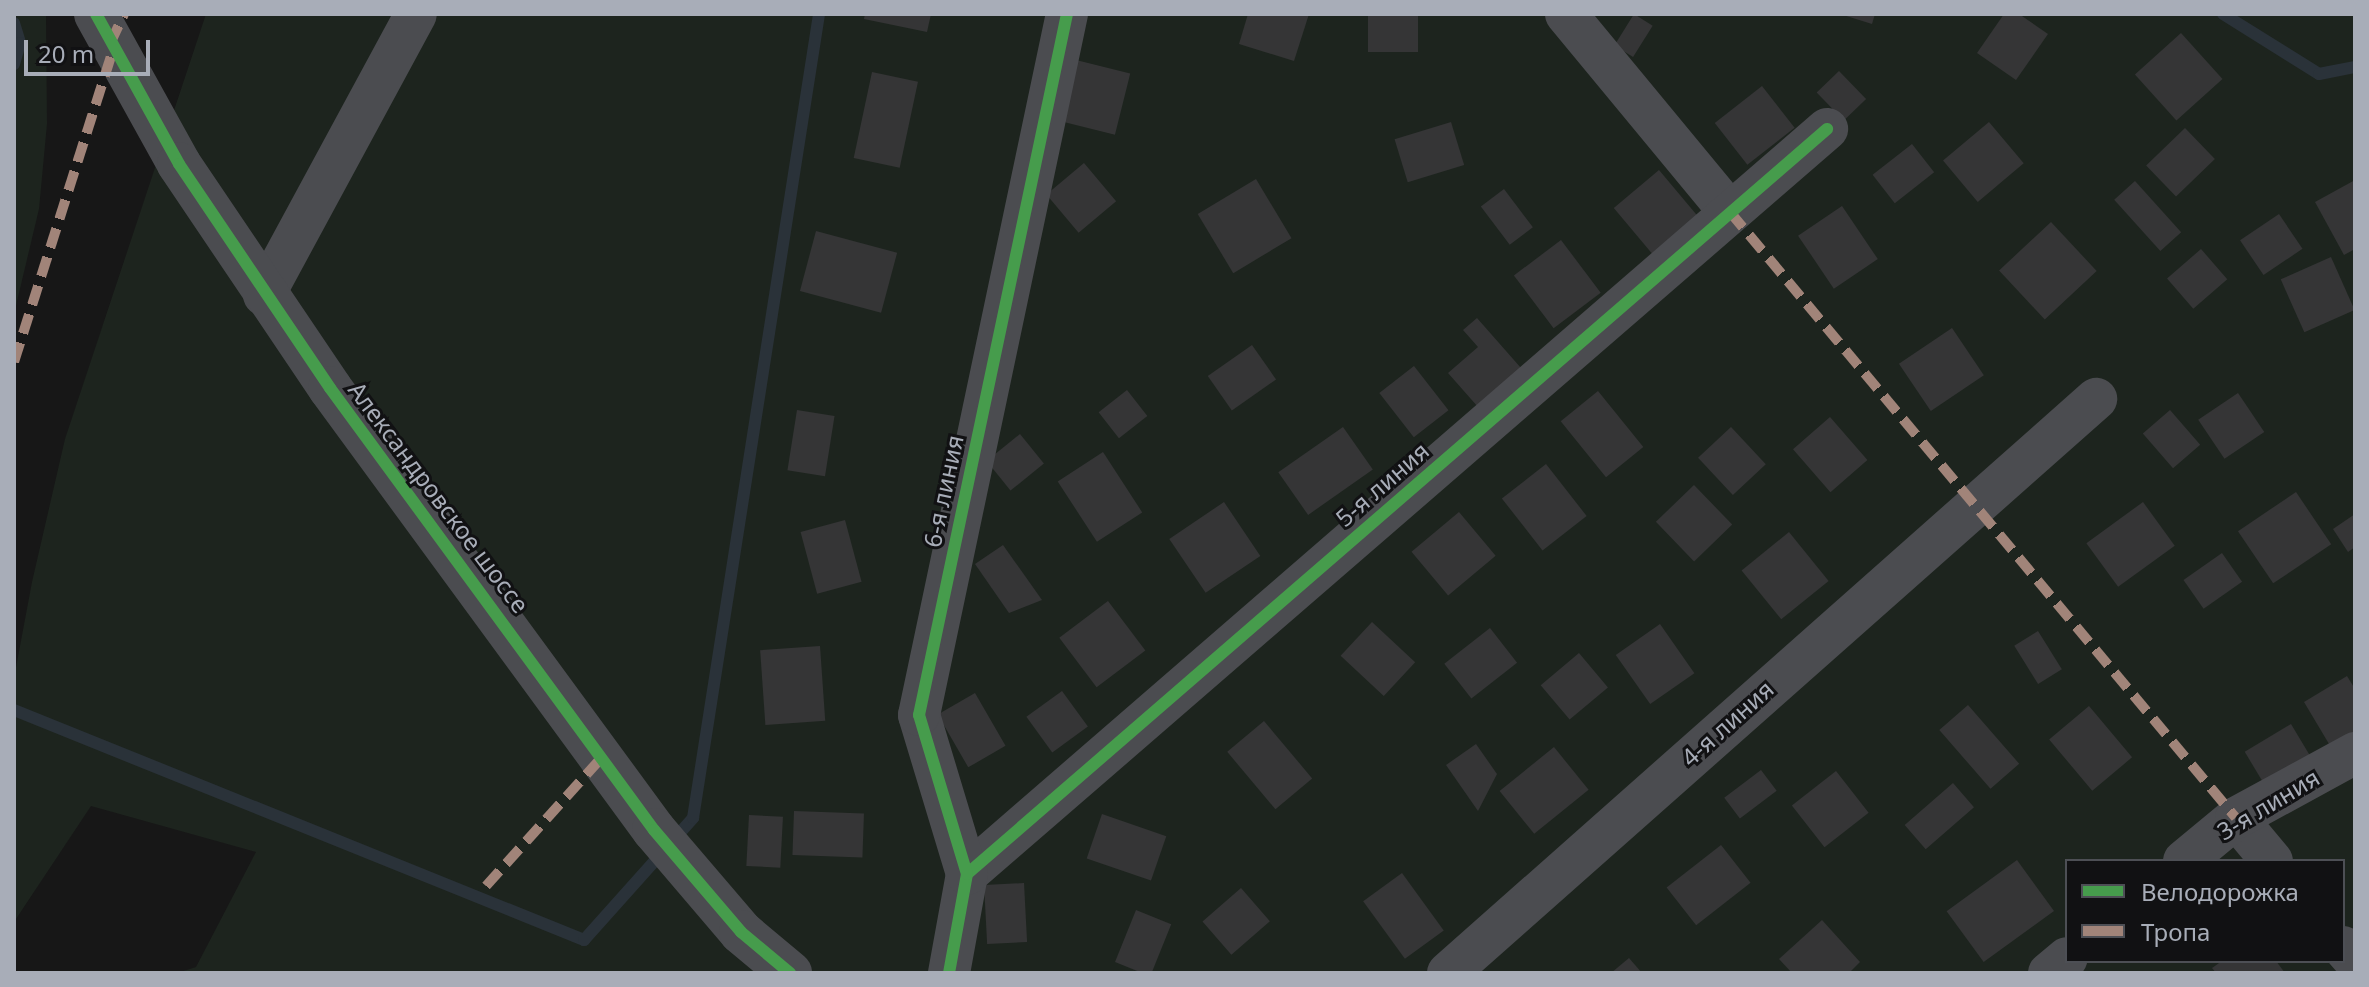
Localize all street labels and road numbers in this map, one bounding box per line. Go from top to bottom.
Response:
street label: Александровское шоссе [343,376,535,618]
street label: 6-я линия [917,432,969,550]
street label: 5-я линия [1330,436,1434,532]
street label: 4-я линия [1675,674,1779,772]
street label: 3-я линия [2212,762,2324,846]

